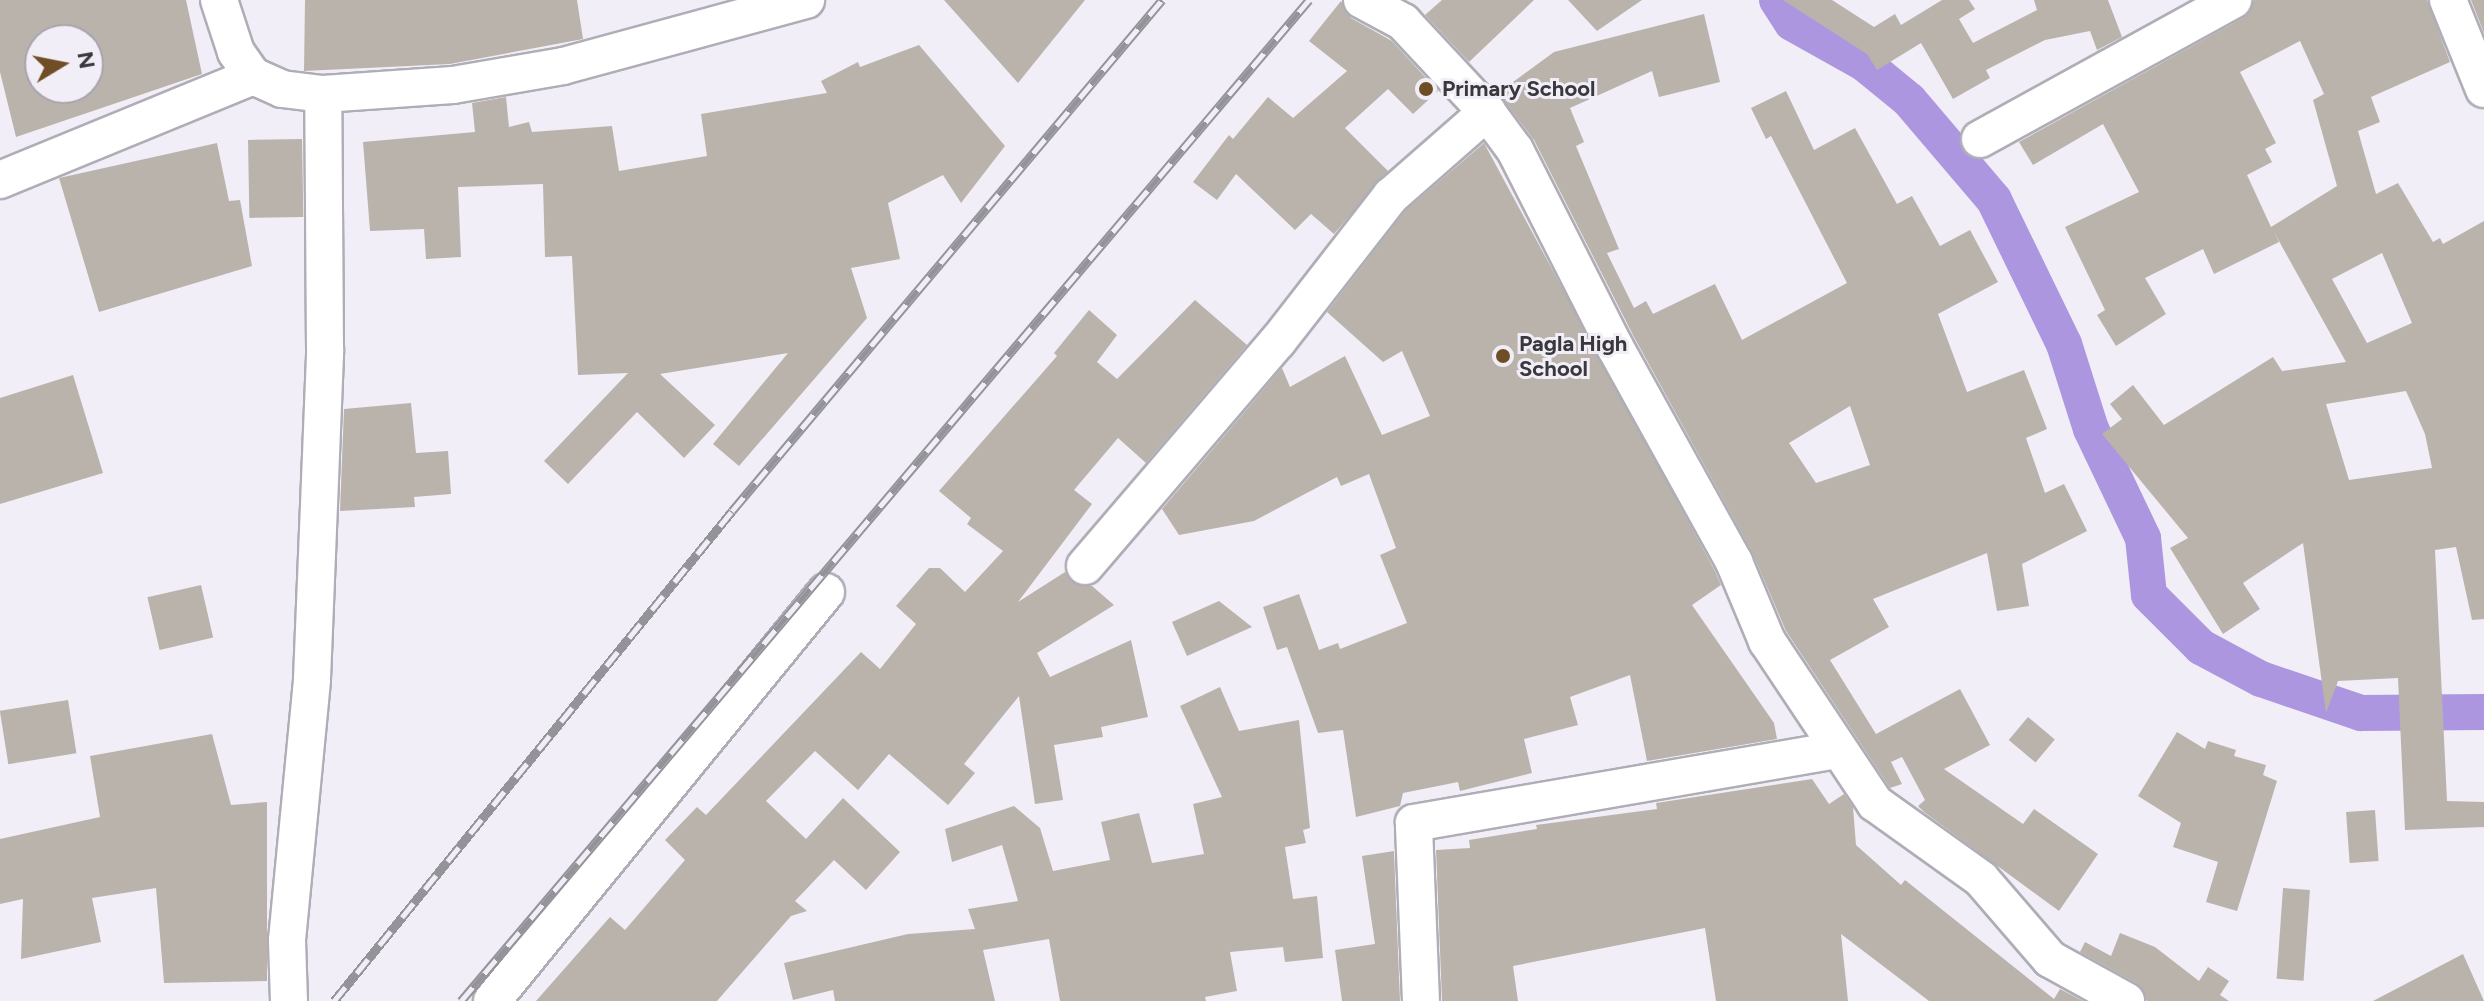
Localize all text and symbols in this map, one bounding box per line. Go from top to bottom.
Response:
north arrow [24,24,104,104]
text: N [71,49,101,71]
place label: Primary School [1442,76,1595,102]
marker: Primary School [1417,80,1435,98]
place label: Pagla High School [1519,330,1627,382]
marker: Pagla High School [1494,347,1512,365]

